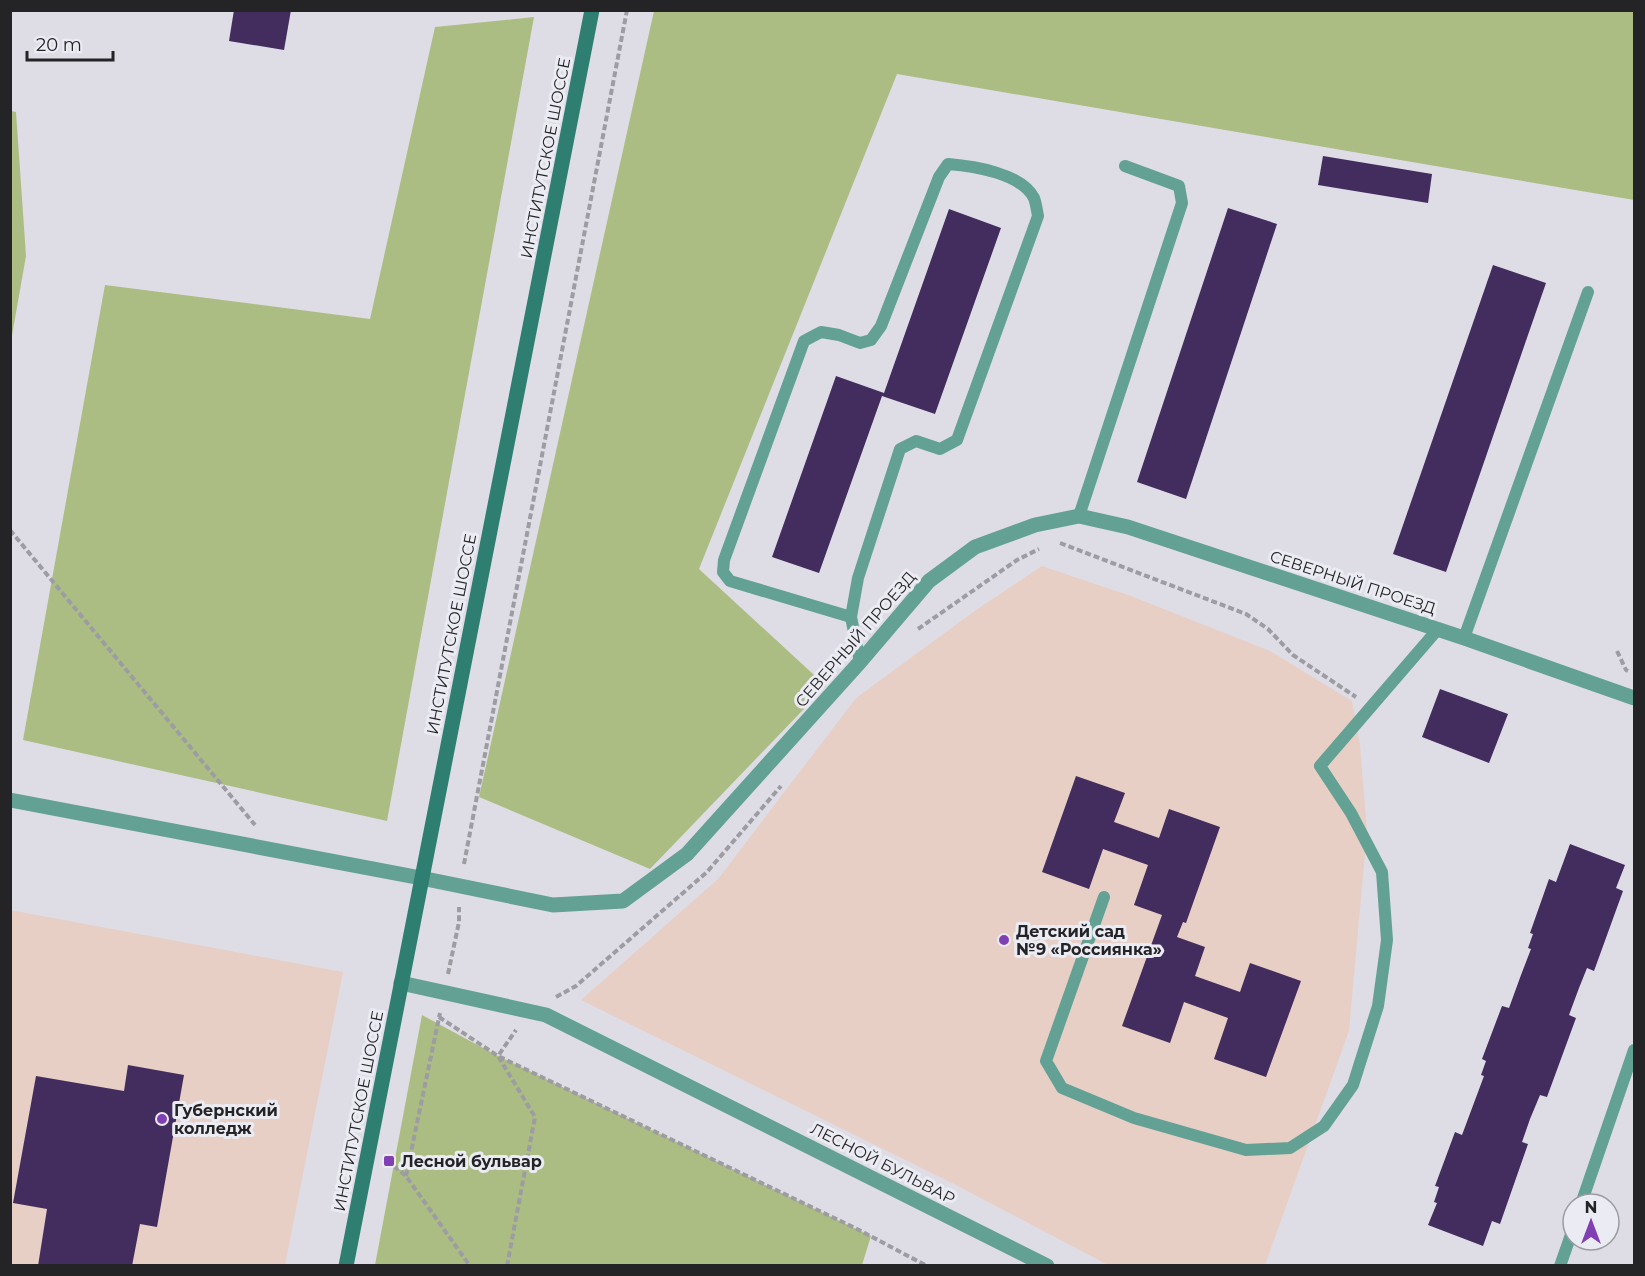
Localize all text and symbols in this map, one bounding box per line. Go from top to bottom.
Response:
scale bar [27,24,112,62]
text: 20 m [36,34,82,56]
street label: ИНСТИТУТСКОЕ ШОССЕ [517,56,574,260]
street label: ИНСТИТУТСКОЕ ШОССЕ [423,532,480,736]
street label: СЕВЕРНЫЙ ПРОЕЗД [1267,547,1439,618]
street label: СЕВЕРНЫЙ ПРОЕЗД [791,567,920,711]
place label: Детcкий сад №9 «Россиянка» [1016,922,1162,959]
marker: Детcкий сад №9 «Россиянка» [997,933,1011,947]
street label: ИНСТИТУТСКОЕ ШОССЕ [330,1009,387,1213]
place label: Губернский колледж [174,1101,278,1138]
marker: Губернский колледж [155,1112,169,1126]
street label: ЛЕСНОЙ БУЛЬВАР [807,1119,958,1208]
place label: Лесной бульвар [401,1152,542,1171]
marker: Лесной бульвар [382,1154,396,1168]
north arrow [1561,1192,1621,1252]
text: N [1585,1198,1597,1217]

